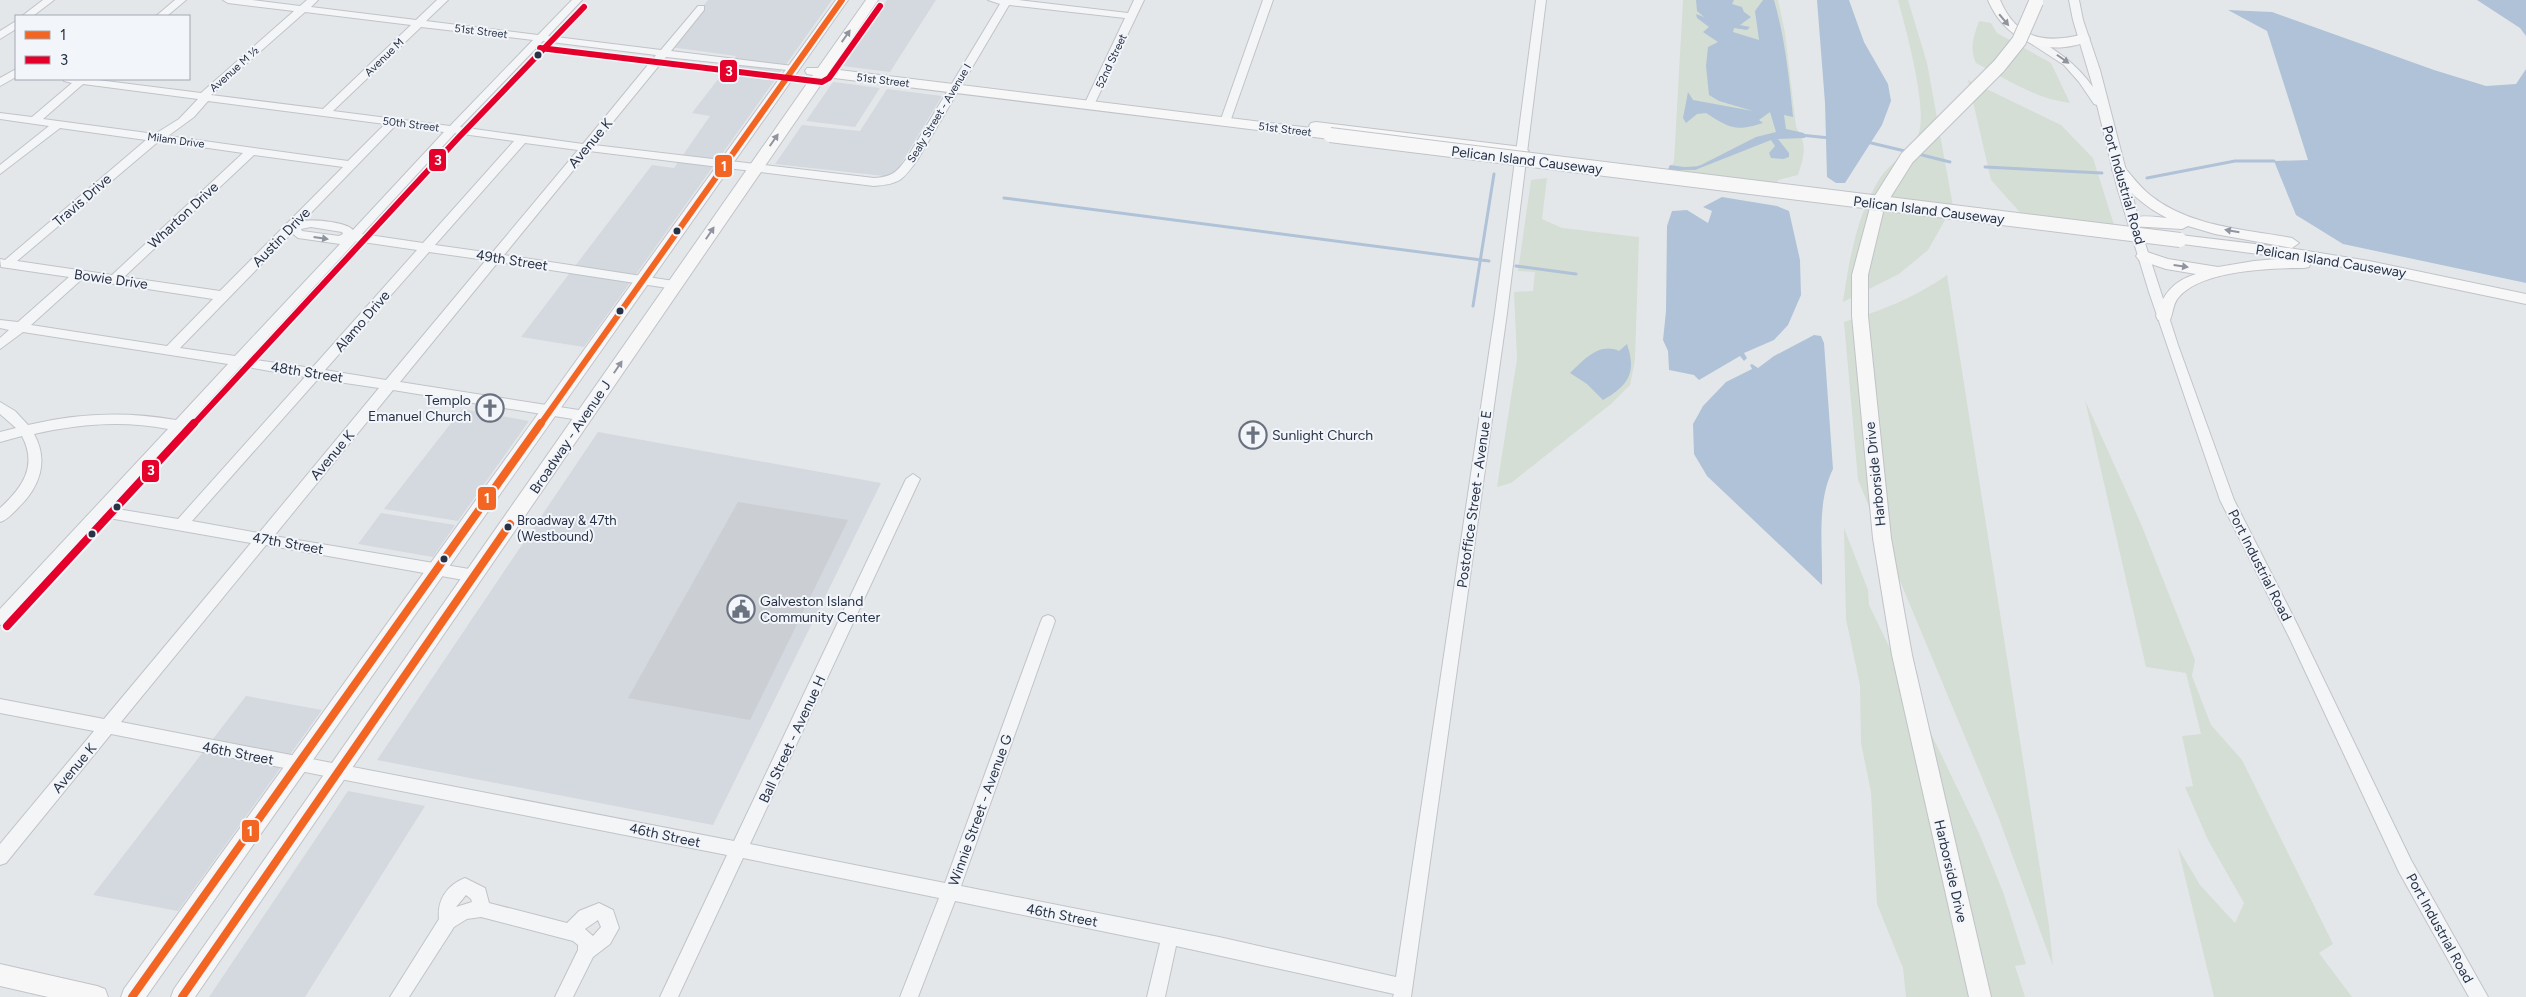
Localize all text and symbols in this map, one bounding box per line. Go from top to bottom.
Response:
one-way arrow [1999,13,2010,26]
legend [15,15,190,80]
street label: 51st Street [454,22,508,41]
text: 1 [60,26,66,44]
one-way arrow [841,29,851,43]
street label: 52nd Street [1093,32,1130,91]
street label: Avenue M [362,36,407,79]
street label: Avenue M ½ [207,44,262,95]
unlabelled marker [533,50,543,60]
text: 3 [60,51,68,69]
one-way arrow [2056,54,2070,64]
line badge: 3 [719,59,738,83]
street label: Sealy Street - Avenue I [905,61,974,165]
text: 3 [725,63,733,80]
street label: 51st Street [856,71,910,90]
street label: 50th Street [382,115,440,134]
street label: Avenue K [565,115,616,172]
street label: 51st Street [1258,120,1312,139]
street label: Port Industrial Road [2098,124,2149,247]
street label: Milam Drive [147,130,205,151]
one-way arrow [769,133,779,146]
street label: Pelican Island Causeway [1450,143,1604,178]
line badge: 3 [428,148,447,172]
text: 3 [434,152,442,169]
line badge: 1 [714,154,733,178]
text: 1 [721,158,727,175]
street label: Travis Drive [50,170,115,230]
street label: Wharton Drive [145,178,222,252]
street label: Pelican Island Causeway [1852,193,2006,228]
street label: Austin Drive [249,204,314,271]
unlabelled marker [672,226,682,236]
one-way arrow [705,226,715,239]
one-way arrow [2224,227,2240,235]
one-way arrow [313,234,329,242]
street label: Pelican Island Causeway [2254,241,2408,282]
street label: 49th Street [475,246,549,275]
one-way arrow [2174,263,2190,271]
street label: Bowie Drive [73,266,149,293]
street label: Alamo Drive [331,287,394,355]
unlabelled marker [615,306,625,316]
street label: 48th Street [270,358,344,387]
one-way arrow [613,360,623,374]
street label: Broadway - Avenue J [526,378,615,497]
place label: Templo Emanuel Church [368,392,471,425]
church icon: Templo Emanuel Church [475,393,505,423]
street label: Postoffice Street - Avenue E [1454,409,1495,589]
church icon: Sunlight Church [1238,420,1268,450]
street label: Harborside Drive [1862,421,1889,527]
street label: Avenue K [307,427,358,484]
place label: Sunlight Church [1272,427,1373,444]
line badge: 3 [141,459,160,483]
text: 3 [147,462,155,479]
line badge: 1 [477,486,497,511]
text: 1 [484,490,490,507]
unlabelled marker [112,502,122,512]
street label: Port Industrial Road [2224,507,2295,624]
place label: Broadway & 47th (Westbound) [517,513,617,544]
marker: Broadway & 47th (Westbound) [503,522,513,532]
unlabelled marker [87,529,97,539]
street label: 47th Street [251,529,325,558]
unlabelled marker [439,554,449,564]
place label: Galveston Island Community Center [760,593,880,626]
public building icon: Galveston Island Community Center [726,594,756,624]
street label: Ball Street - Avenue H [755,673,829,806]
street label: Winnie Street - Avenue G [945,732,1016,888]
street label: 46th Street [201,738,275,769]
street label: Avenue K [49,740,100,797]
street label: Harborside Drive [1930,818,1971,924]
line badge: 1 [241,819,260,843]
street label: 46th Street [628,820,702,851]
text: 1 [247,823,253,840]
street label: Port Industrial Road [2402,870,2477,986]
street label: 46th Street [1025,900,1099,931]

